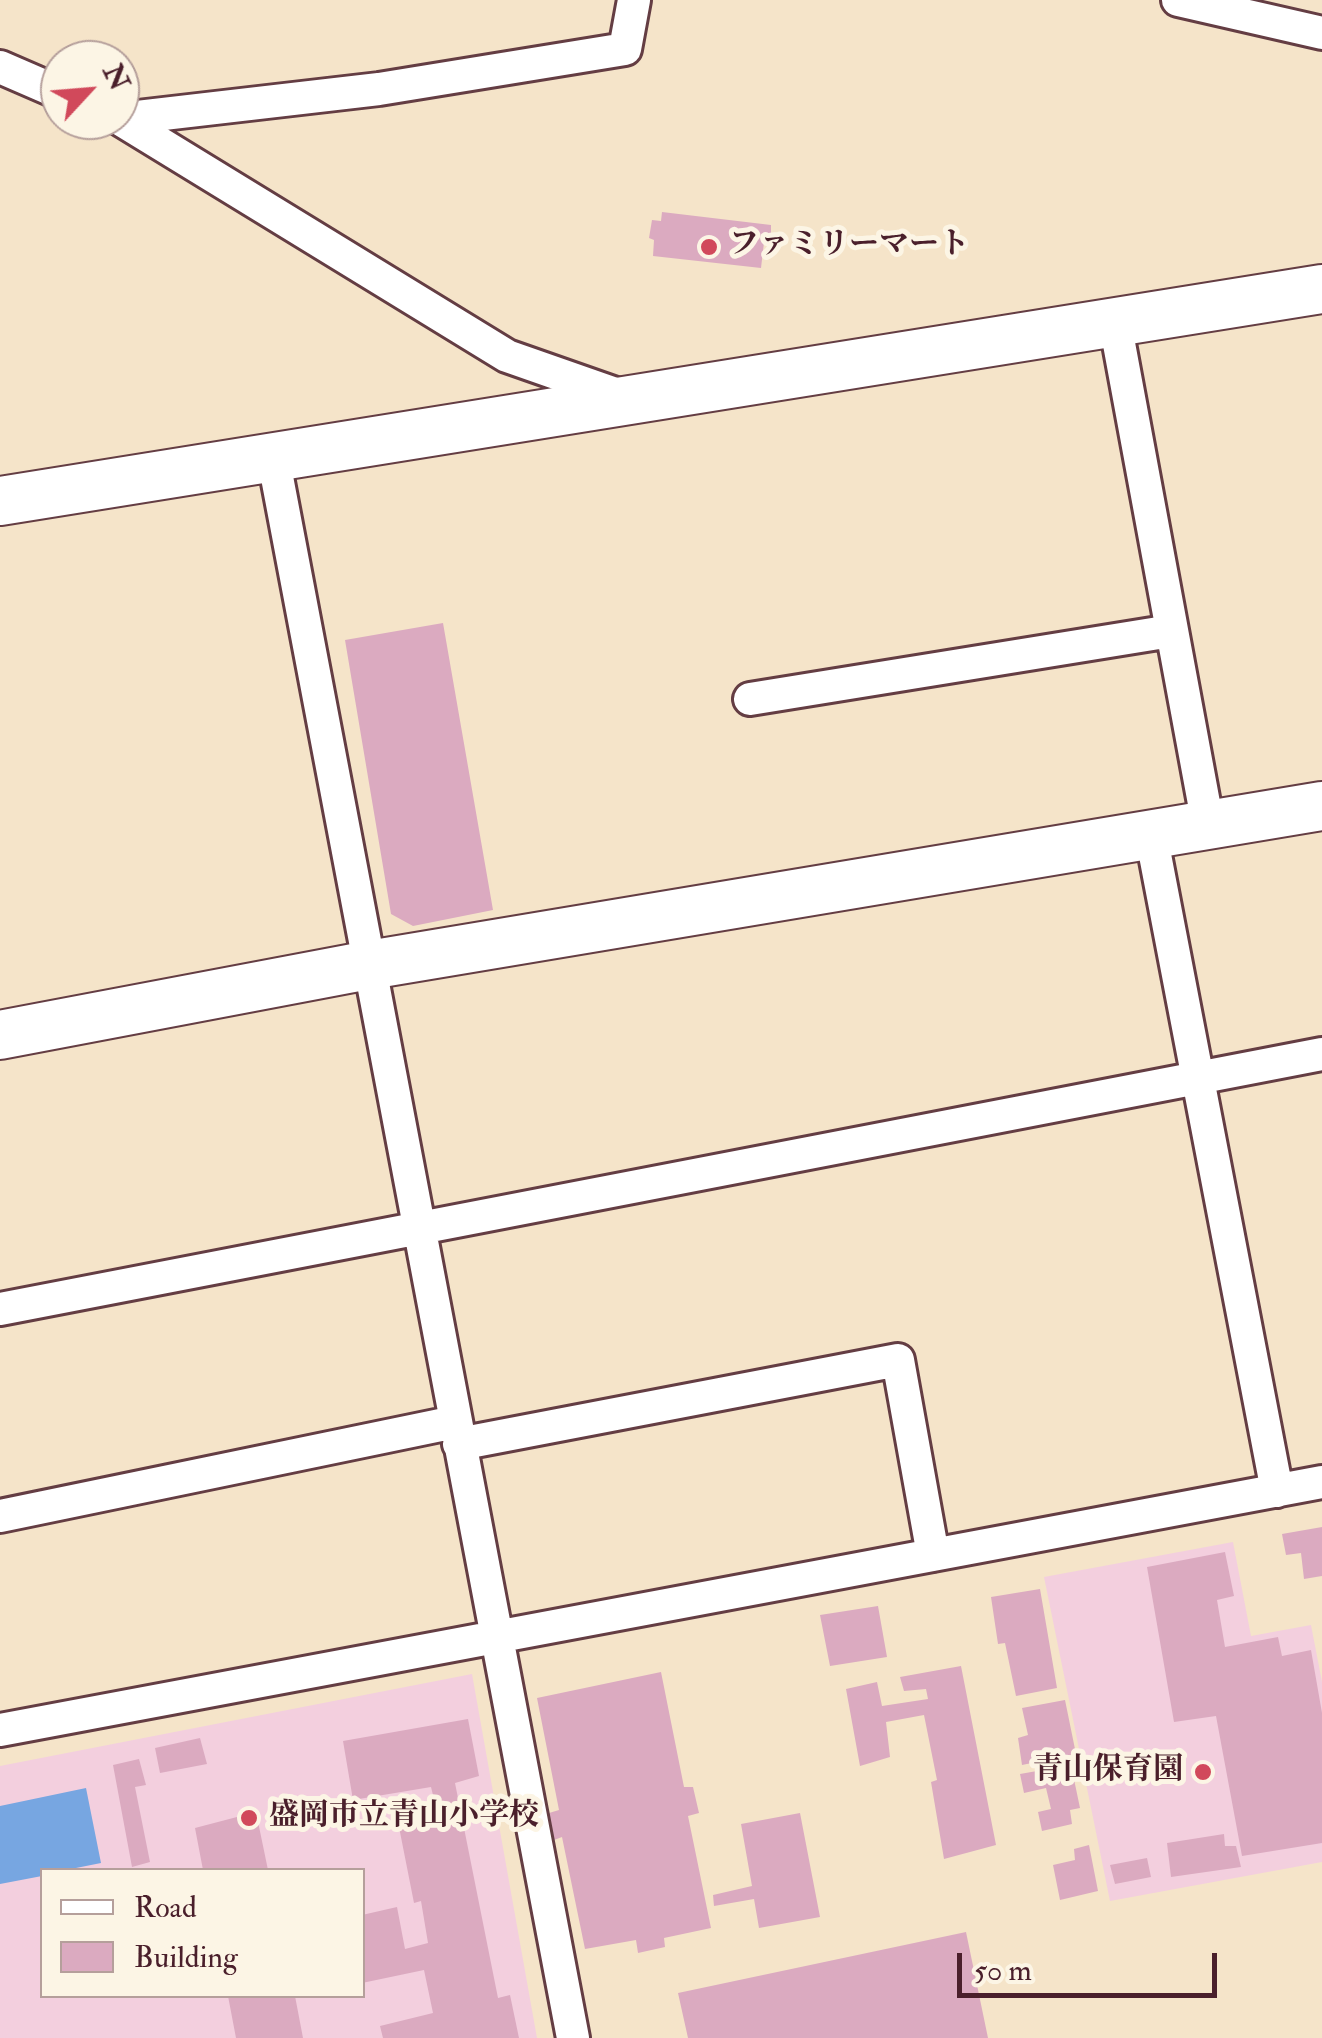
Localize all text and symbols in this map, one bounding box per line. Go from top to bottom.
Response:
north arrow [40,40,140,140]
text: N [94,59,137,96]
place label: ファミリーマート [729,229,969,265]
marker: ファミリーマート [698,236,720,258]
place label: 青山保育園 [1033,1754,1183,1790]
marker: 青山保育園 [1192,1761,1214,1783]
place label: 盛岡市立青山小学校 [269,1800,539,1836]
marker: 盛岡市立青山小学校 [238,1807,260,1829]
legend [40,1868,365,1998]
text: Road [134,1889,197,1926]
scale bar [962,1933,1222,1995]
text: Building [134,1939,238,1976]
text: 50 m [974,1952,1032,1989]

